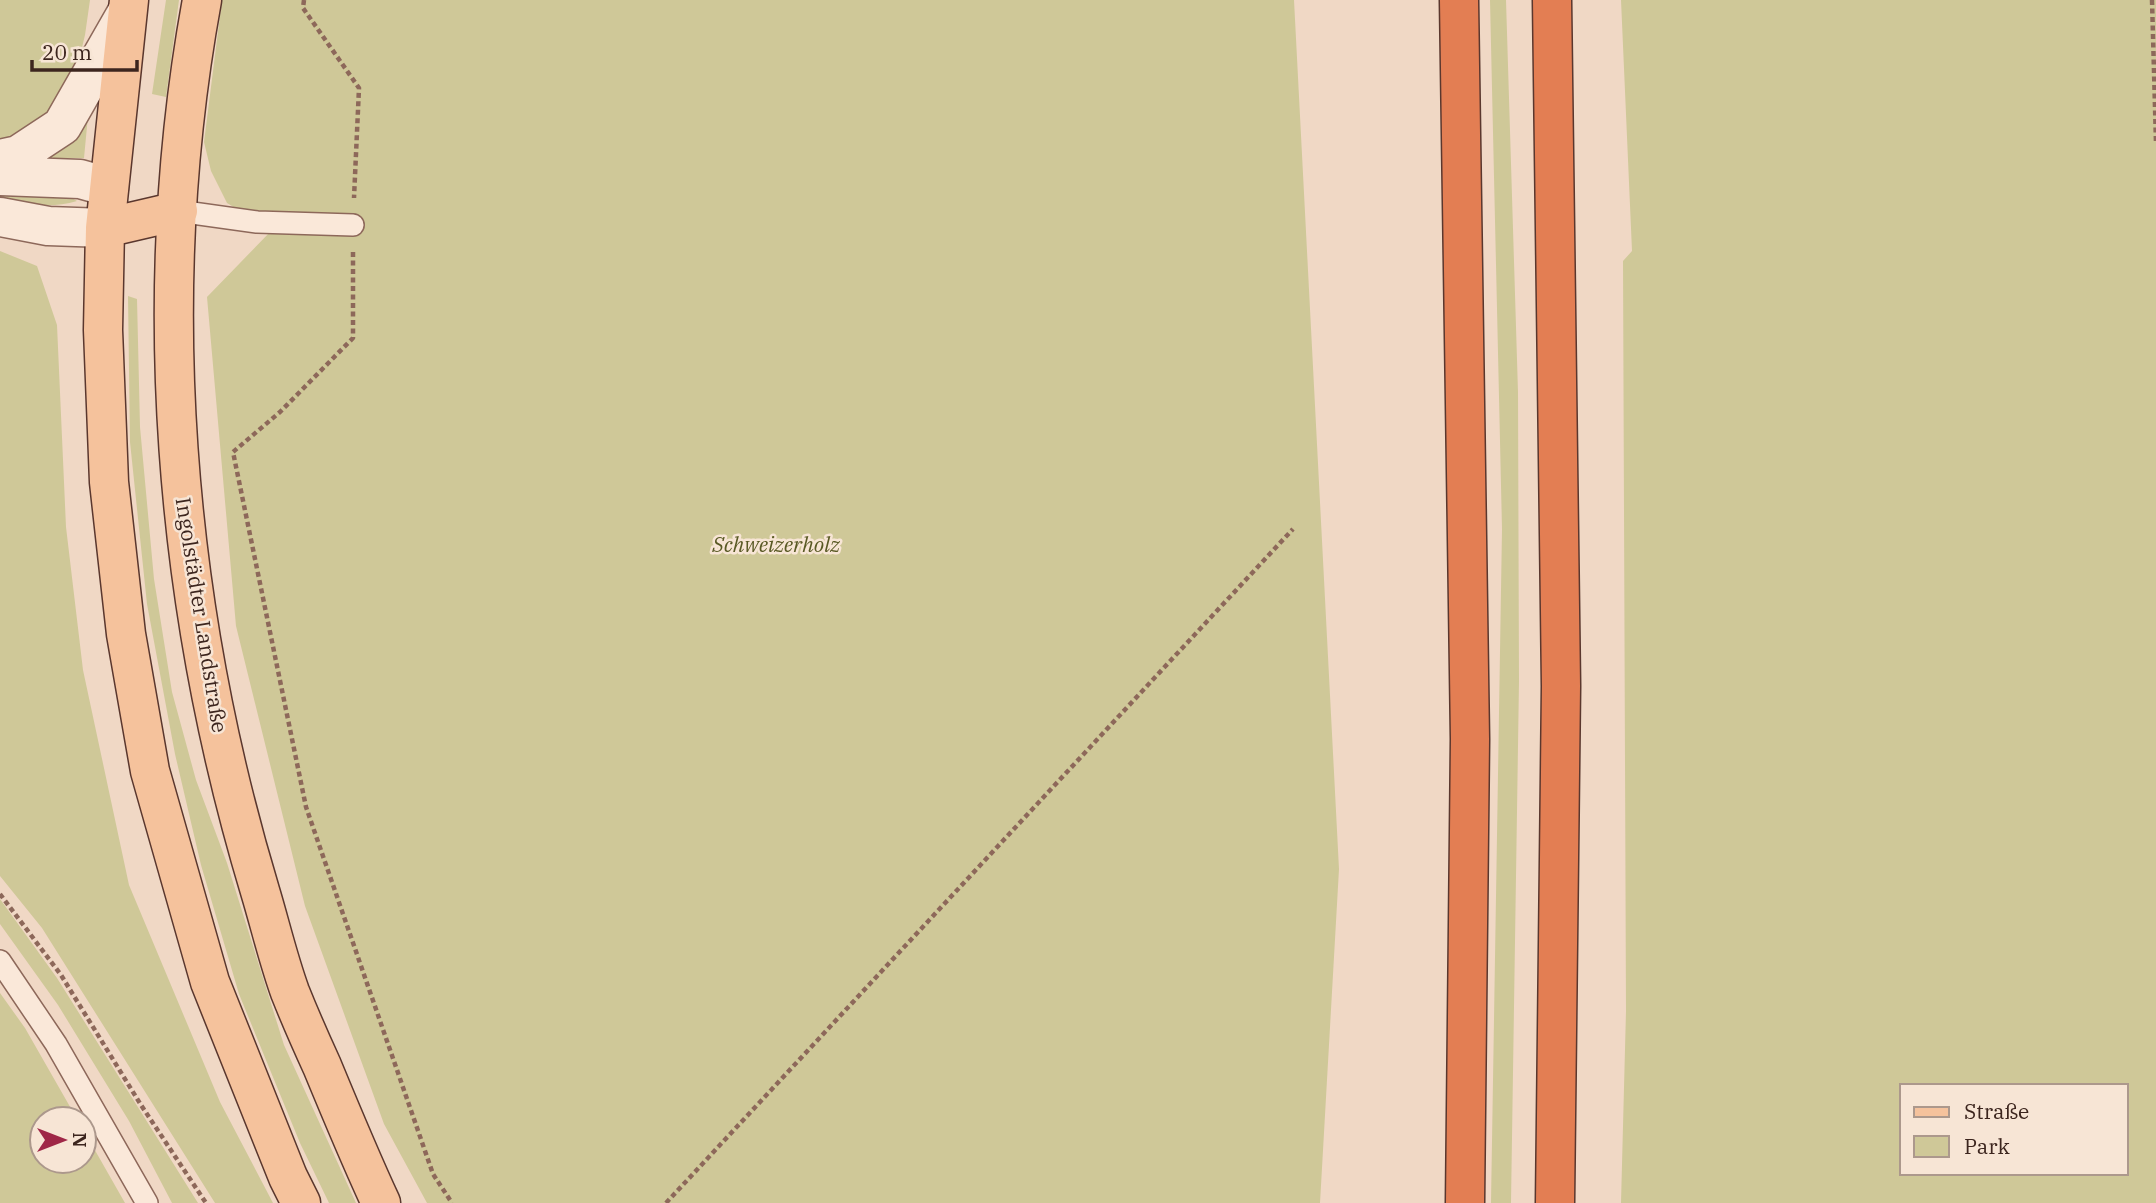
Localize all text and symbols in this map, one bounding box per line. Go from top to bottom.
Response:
scale bar [32,28,136,72]
text: 20 m [42,38,92,66]
street label: Ingolstädter Landstraße [170,495,234,735]
park label: Schweizerholz [711,530,840,558]
legend [1900,1084,2128,1175]
text: Straße [1964,1097,2029,1125]
north arrow [28,1105,98,1175]
text: N [68,1132,92,1148]
text: Park [1964,1132,2011,1160]

